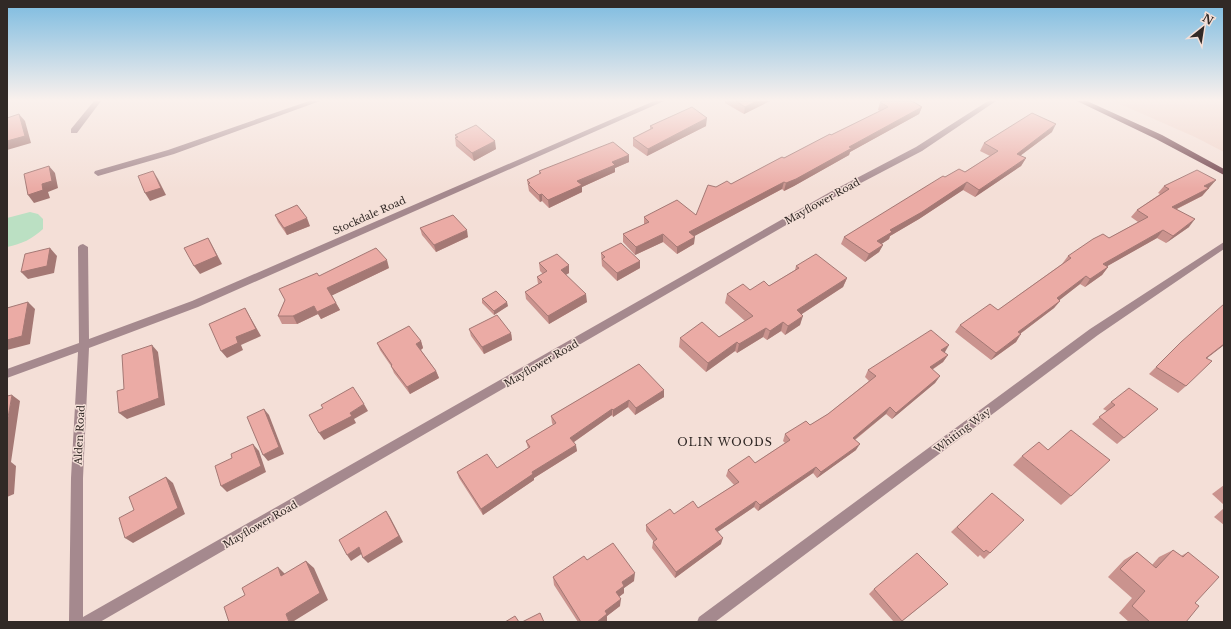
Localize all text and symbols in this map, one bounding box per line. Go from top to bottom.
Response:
north arrow [1183,8,1223,48]
text: N [1200,11,1217,28]
street label: Mayflower Road [782,175,862,227]
street label: Stockdale Road [331,193,408,237]
street label: Mayflower Road [502,337,581,390]
street label: Alden Road [71,405,88,466]
street label: Whiting Way [931,405,994,456]
district label: OLIN WOODS [677,435,773,449]
street label: Mayflower Road [221,498,300,551]

